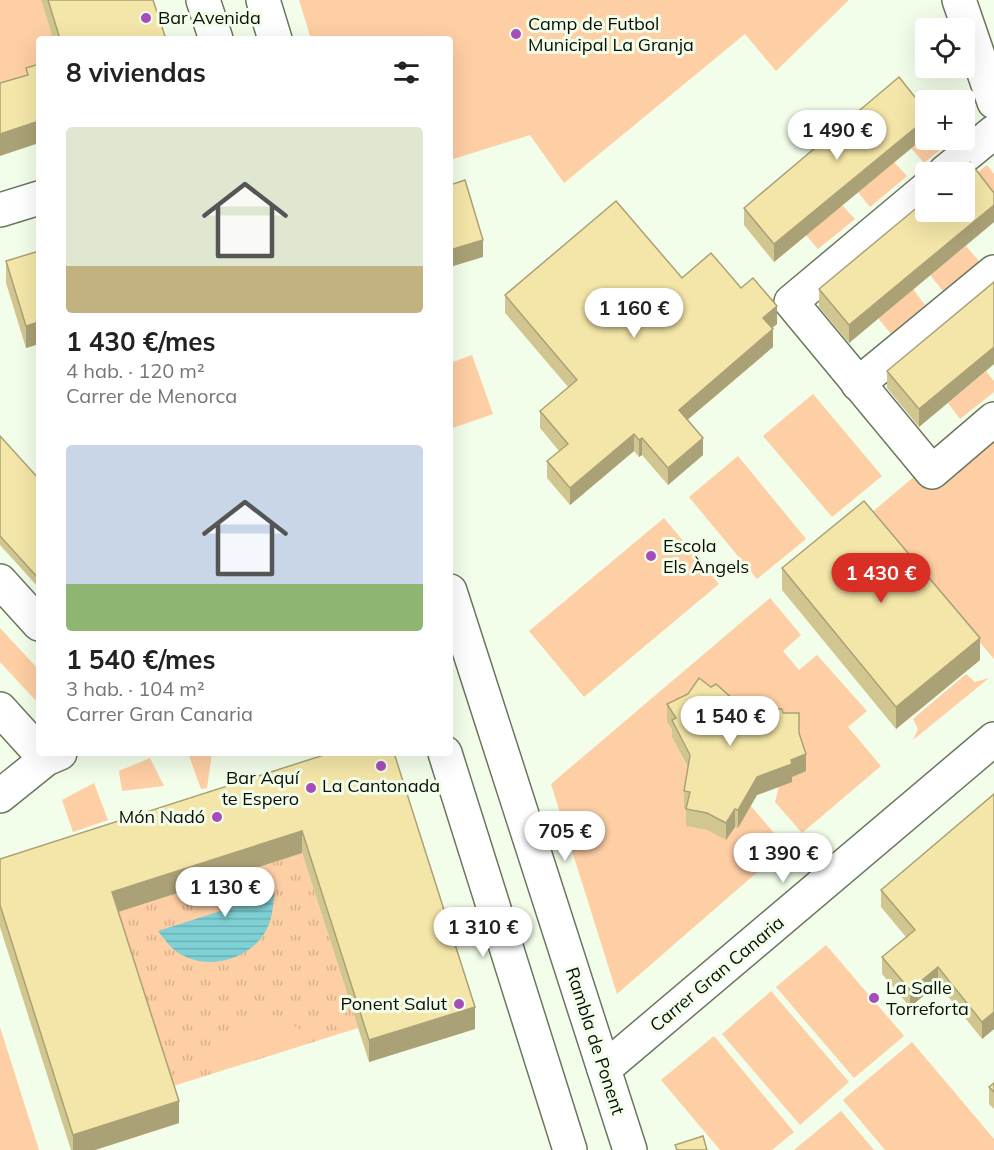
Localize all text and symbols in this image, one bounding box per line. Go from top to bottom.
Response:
place label: Bar Avenida [158,6,261,29]
marker: Bar Avenida [139,11,153,25]
place label: Camp de Futbol Municipal La Granja [528,12,694,56]
map controls [915,18,975,222]
button: locate [915,18,975,78]
marker: Camp de Futbol Municipal La Granja [509,27,523,41]
text: 8 viviendas [66,56,206,89]
icon: filters [390,56,423,89]
button: + [915,90,975,150]
pin: 1 490 € [782,110,892,161]
text: 1 490 € [802,117,872,142]
button: − [915,162,975,222]
icon: home [191,166,299,274]
pin: 1 160 € [579,288,689,339]
text: 1 160 € [599,295,669,320]
text: 1 430 €/mes [66,325,216,358]
text: 4 hab. · 120 m² [66,358,205,383]
text: Carrer de Menorca [66,383,237,408]
icon: home [191,484,299,592]
place label: Escola Els Àngels [663,534,749,578]
marker: Escola Els Àngels [644,549,658,563]
pin: 1 430 € [826,553,936,604]
text: 1 430 € [846,560,916,585]
text: 1 540 €/mes [66,643,216,676]
text: 3 hab. · 104 m² [66,676,205,701]
pin: 1 540 € [675,696,785,747]
text: Carrer Gran Canaria [66,701,253,726]
text: 1 540 € [695,703,765,728]
marker: La Cantonada [374,759,388,773]
place label: Bar Aquí te Espero [222,766,301,810]
place label: La Cantonada [322,774,440,797]
marker: Bar Aquí te Espero [304,781,318,795]
place label: Món Nadó [119,805,205,828]
marker: Món Nadó [210,810,224,824]
pin: 705 € [523,811,607,862]
text: 705 € [538,818,592,843]
pin: 1 390 € [728,833,838,884]
text: 1 390 € [748,840,818,865]
pin: 1 130 € [170,867,280,918]
text: 1 130 € [190,874,260,899]
pin: 1 310 € [428,907,538,958]
street label: Carrer Gran Canaria [645,911,789,1036]
text: 1 310 € [448,914,518,939]
street label: Rambla de Ponent [561,964,630,1117]
place label: La Salle Torreforta [886,976,969,1020]
marker: La Salle Torreforta [867,991,881,1005]
place label: Ponent Salut [341,992,447,1015]
marker: Ponent Salut [452,997,466,1011]

